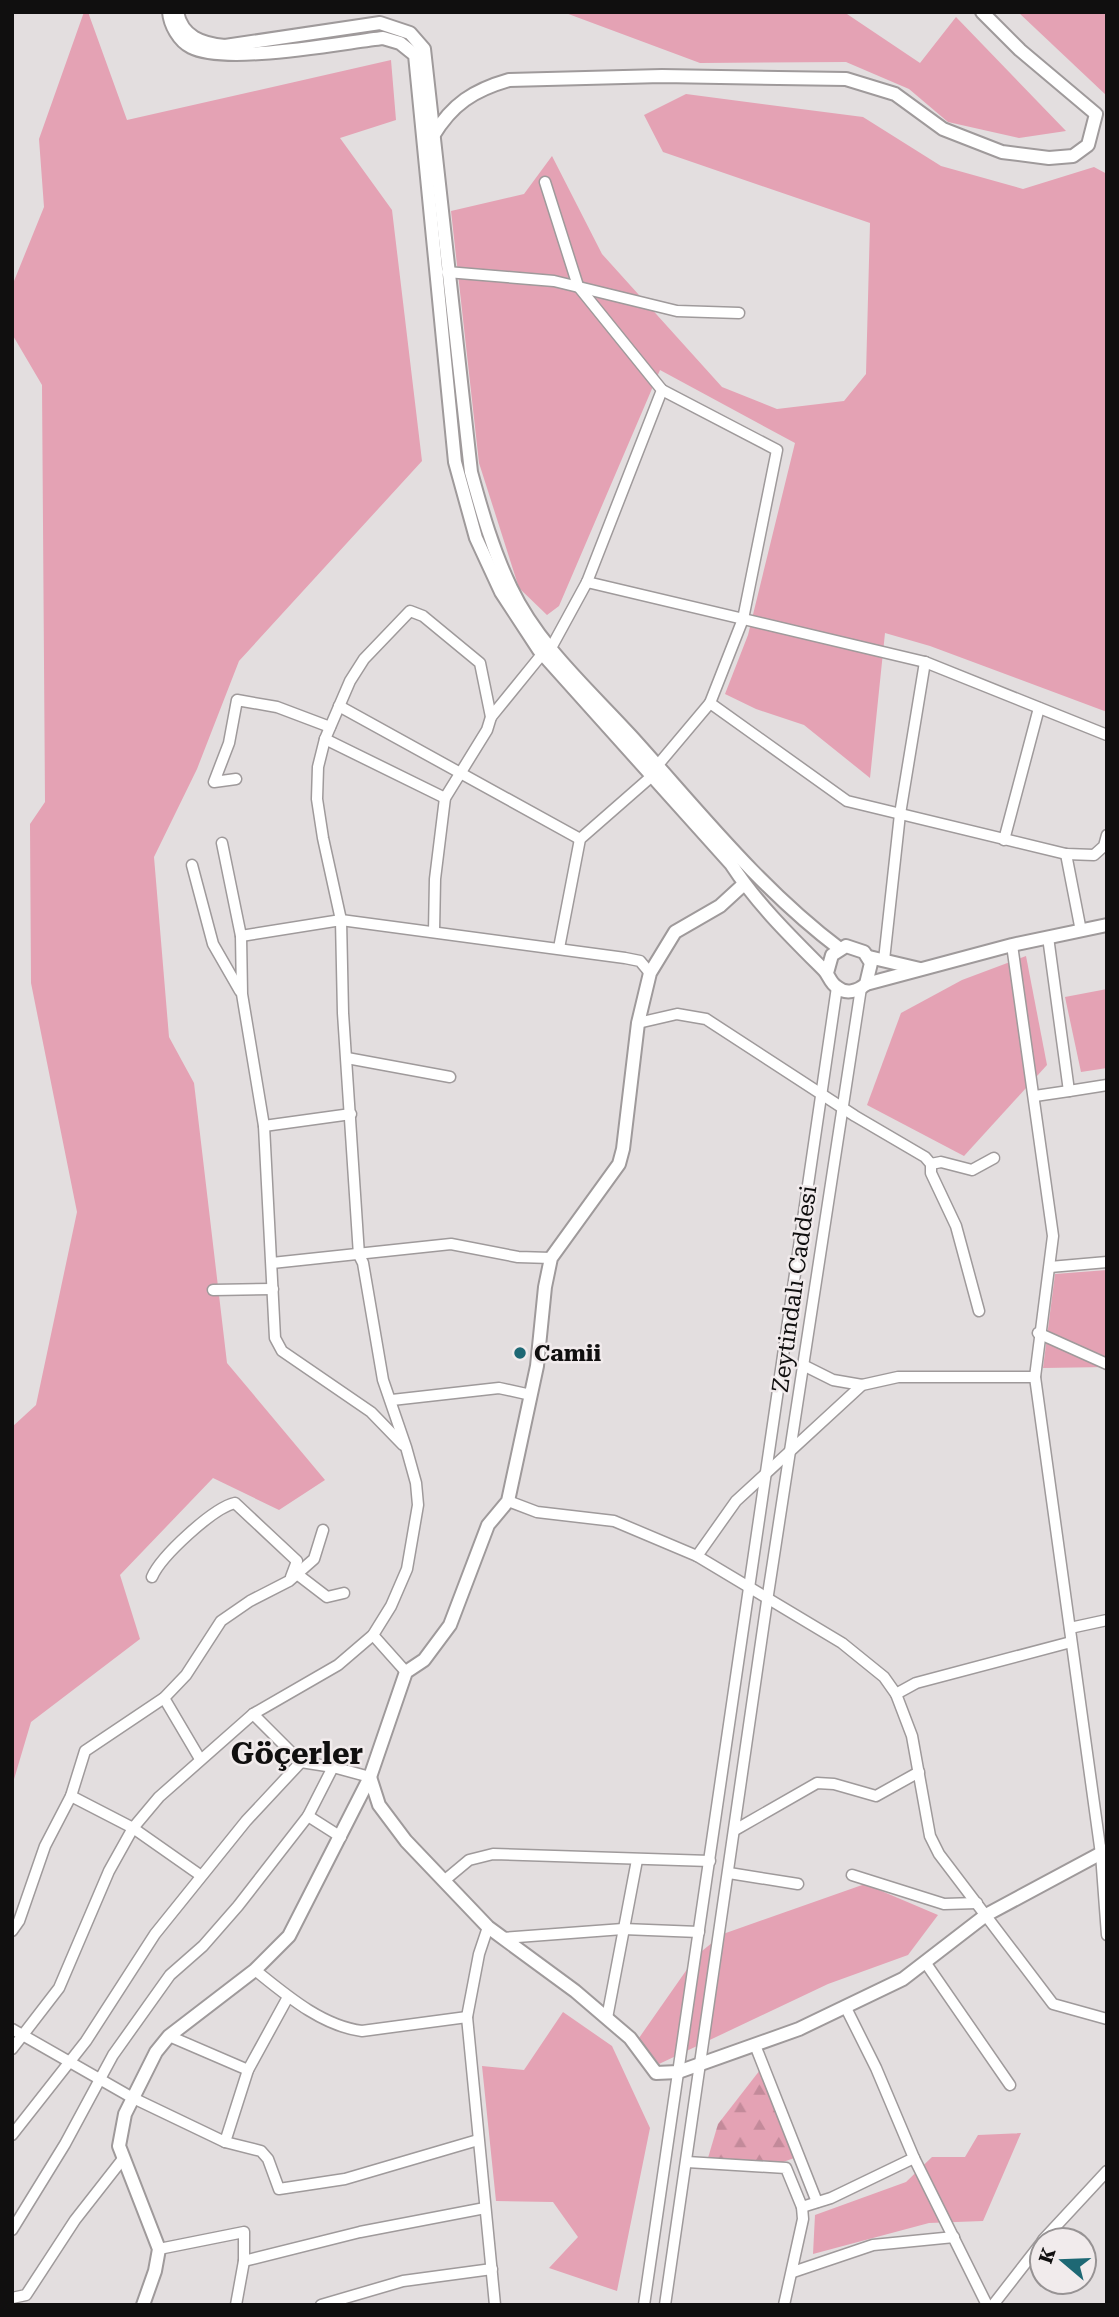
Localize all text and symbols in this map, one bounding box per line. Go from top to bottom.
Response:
street label: Zeytindalı Caddesi [767,1184,822,1394]
place label: Camii [534,1340,601,1367]
marker: Camii [512,1345,528,1361]
district label: Göçerler [231,1736,363,1771]
north arrow [1028,2226,1098,2296]
text: K [1034,2245,1061,2266]

